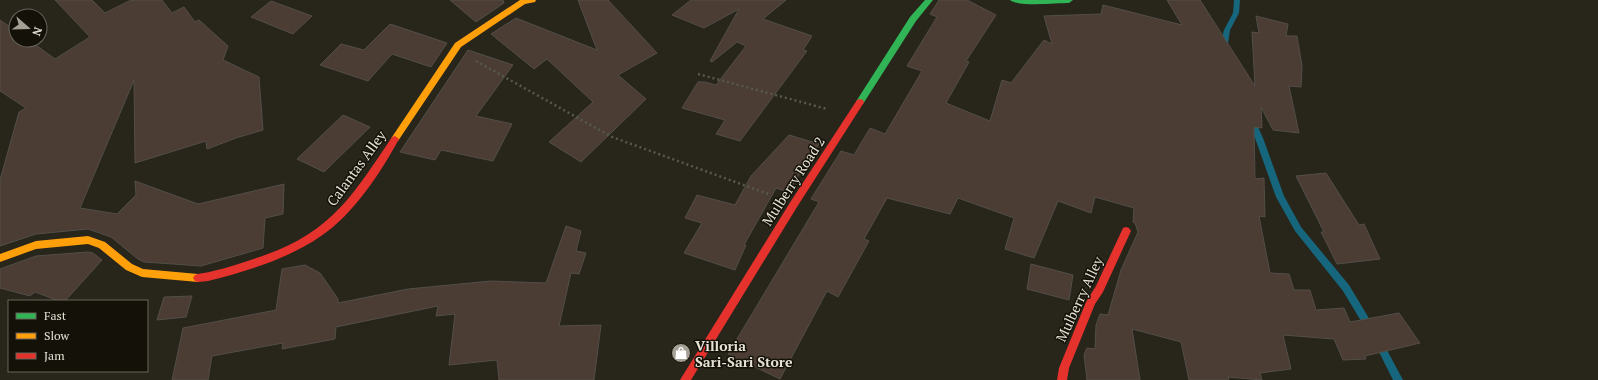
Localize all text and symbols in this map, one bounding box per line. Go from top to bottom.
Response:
north arrow [8,8,48,48]
text: N [29,25,45,38]
street label: Calantas Alley [322,126,390,210]
street label: Mulberry Road 2 [757,133,829,229]
street label: Mulberry Alley [1051,252,1107,345]
legend [8,300,148,372]
text: Fast [44,308,67,323]
text: Slow [44,328,70,343]
place label: Villoria Sari-Sari Store [695,336,793,371]
shop icon: Villoria Sari-Sari Store [670,342,692,364]
text: Jam [44,348,65,363]

